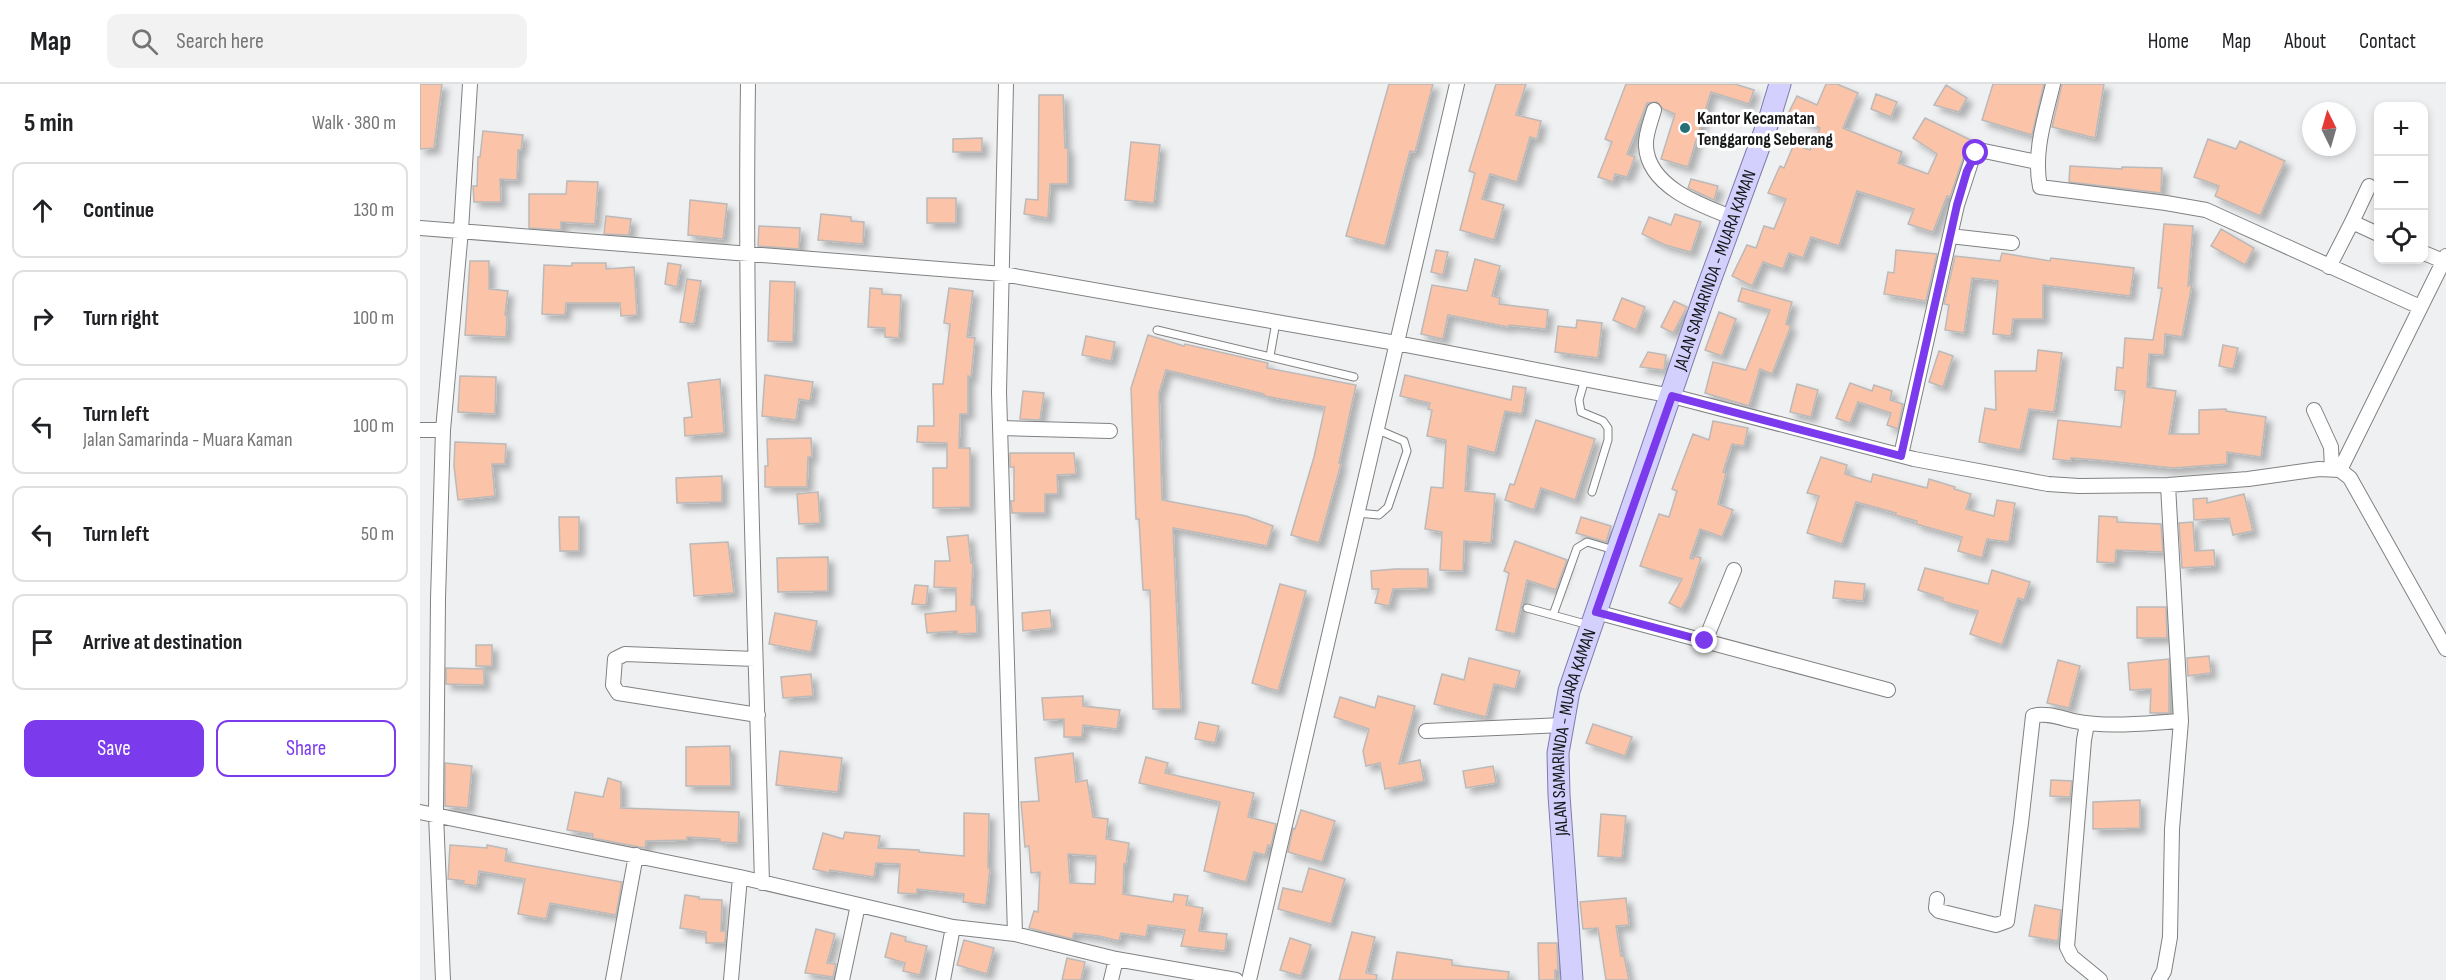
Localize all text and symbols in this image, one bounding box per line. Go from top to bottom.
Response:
search box [107,14,527,68]
text: Map [30,25,71,58]
icon: search [128,25,161,58]
text: Search here [176,28,264,55]
text: Home [2148,29,2189,54]
text: Map [2222,29,2251,54]
text: About [2284,29,2326,54]
text: Contact [2359,29,2416,54]
north arrow [2302,102,2356,156]
map controls [2374,102,2428,264]
button: + [2374,102,2428,156]
text: 5 min [24,108,74,139]
place label: Kantor Kecamatan Tenggarong Seberang [1697,108,1834,150]
text: Walk · 380 m [312,111,396,135]
marker: Kantor Kecamatan Tenggarong Seberang [1678,121,1692,135]
route start [1962,139,1988,165]
button: − [2374,156,2428,210]
street label: JALAN SAMARINDA - MUARA KAMAN [1669,167,1760,374]
icon: ahead [26,194,59,227]
text: Continue [83,197,154,224]
text: 130 m [354,198,394,222]
button: locate [2374,210,2428,264]
icon: right [26,302,59,335]
text: Turn right [83,305,159,332]
text: 100 m [353,306,394,330]
text: Turn left [83,401,149,428]
icon: left [26,410,59,443]
text: 100 m [353,414,394,438]
text: Jalan Samarinda - Muara Kaman [83,428,293,452]
icon: left [26,518,59,551]
text: Turn left [83,521,149,548]
text: 50 m [361,522,394,546]
icon: arrive [26,626,59,659]
street label: JALAN SAMARINDA - MUARA KAMAN [1547,626,1600,838]
route end [1691,627,1717,653]
text: Arrive at destination [83,629,242,656]
button: Save [24,720,204,777]
button: Share [216,720,396,777]

